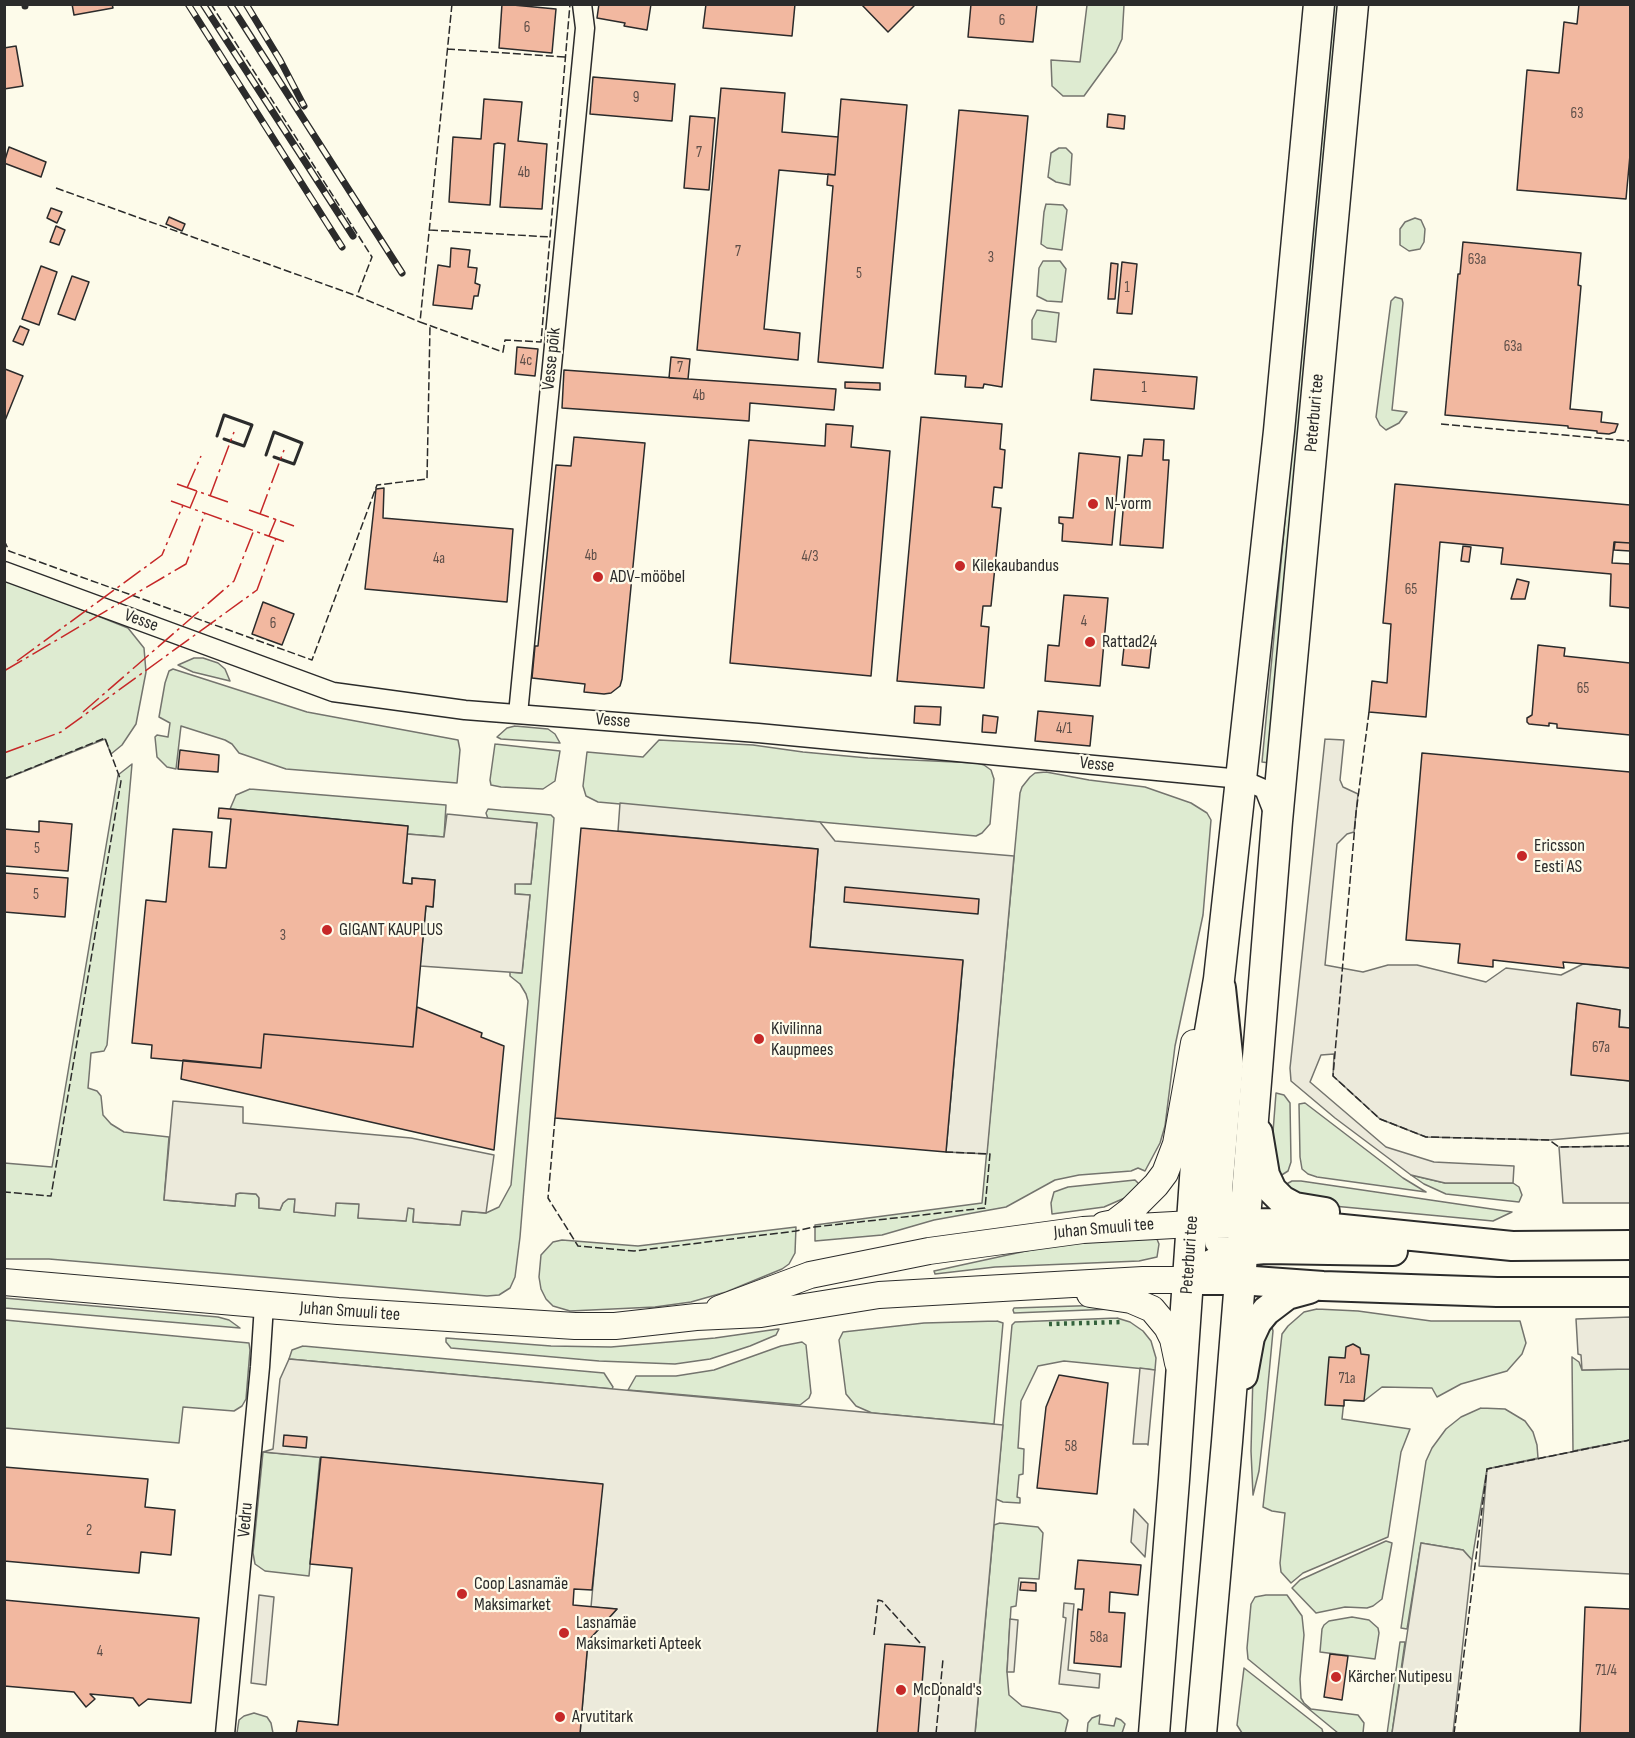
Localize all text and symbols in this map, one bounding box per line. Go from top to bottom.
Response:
house number: 6 [999,12,1005,30]
house number: 6 [524,19,530,37]
house number: 9 [633,89,639,107]
house number: 63 [1571,105,1583,123]
house number: 7 [696,144,702,162]
house number: 4b [518,164,530,182]
house number: 7 [735,243,741,261]
house number: 3 [988,249,994,267]
house number: 63a [1468,251,1486,269]
house number: 5 [856,265,862,283]
house number: 1 [1124,279,1130,297]
street label: Vesse põik [538,327,566,391]
house number: 63a [1504,338,1522,356]
house number: 4c [520,352,532,370]
house number: 7 [677,359,683,377]
street label: Peterburi tee [1301,373,1329,453]
house number: 1 [1141,379,1147,397]
house number: 4b [693,387,705,405]
place label: N-vorm [1105,493,1152,515]
marker: N-vorm [1086,497,1100,511]
house number: 4b [585,547,597,565]
house number: 4/3 [802,548,818,566]
house number: 4a [433,550,445,568]
place label: Kilekaubandus [972,555,1059,577]
marker: Kilekaubandus [953,559,967,573]
place label: ADV-mööbel [610,566,685,588]
marker: ADV-mööbel [591,570,605,584]
house number: 65 [1405,581,1417,599]
street label: Vesse [121,605,161,637]
house number: 4 [1081,613,1087,631]
house number: 6 [270,615,276,633]
place label: Rattad24 [1102,631,1157,653]
marker: Rattad24 [1083,635,1097,649]
house number: 65 [1577,680,1589,698]
street label: Vesse [595,709,631,733]
house number: 4/1 [1056,720,1072,738]
street label: Vesse [1079,752,1115,778]
place label: Ericsson Eesti AS [1534,835,1585,878]
house number: 5 [34,840,40,858]
marker: Ericsson Eesti AS [1515,849,1529,863]
house number: 5 [33,886,39,904]
place label: GIGANT KAUPLUS [339,919,443,941]
marker: GIGANT KAUPLUS [320,923,334,937]
house number: 3 [280,927,286,945]
place label: Kivilinna Kaupmees [771,1018,833,1060]
marker: Kivilinna Kaupmees [752,1032,766,1046]
house number: 67a [1592,1039,1610,1057]
street label: Juhan Smuuli tee [1053,1214,1155,1244]
street label: Peterburi tee [1176,1215,1204,1295]
street label: Juhan Smuuli tee [299,1298,401,1326]
house number: 71a [1338,1370,1356,1388]
house number: 58 [1065,1438,1077,1456]
street label: Vedru [234,1502,258,1538]
house number: 2 [86,1522,92,1540]
place label: Coop Lasnamäe Maksimarket [474,1573,568,1616]
marker: Coop Lasnamäe Maksimarket [455,1587,469,1601]
place label: Lasnamäe Maksimarketi Apteek [576,1612,701,1654]
marker: Lasnamäe Maksimarketi Apteek [557,1626,571,1640]
house number: 58a [1090,1629,1108,1647]
house number: 4 [97,1643,103,1661]
house number: 71/4 [1595,1662,1617,1680]
place label: Kärcher Nutipesu [1348,1666,1452,1688]
marker: Kärcher Nutipesu [1329,1670,1343,1684]
place label: McDonald's [913,1679,982,1701]
marker: McDonald's [894,1683,908,1697]
place label: Arvutitark [572,1706,633,1728]
marker: Arvutitark [553,1710,567,1724]

